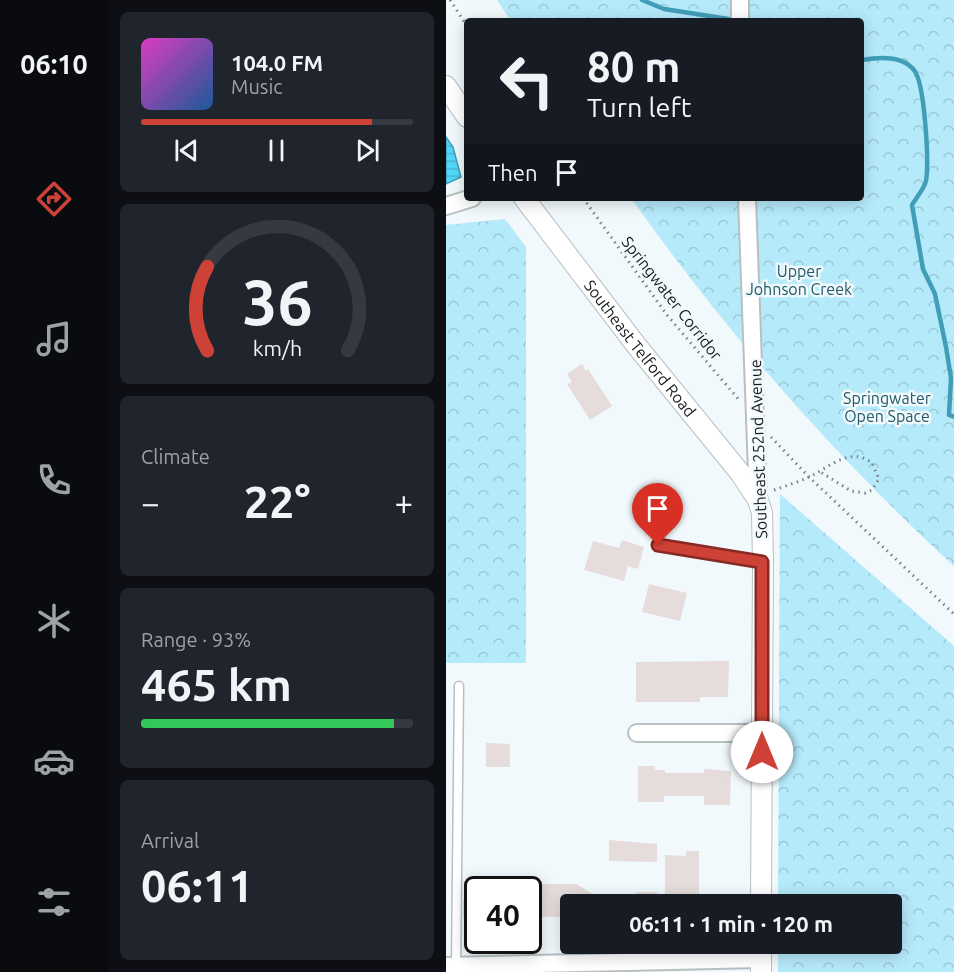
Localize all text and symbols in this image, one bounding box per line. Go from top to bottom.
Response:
icon: left [488,42,566,120]
text: 80 m [587,43,681,90]
text: 06:10 [20,49,88,79]
text: 104.0 FM [231,50,323,75]
text: Music [231,75,283,98]
text: Turn left [587,92,691,122]
icon: previous [170,134,203,167]
icon: pause [260,134,293,167]
icon: next [351,134,384,167]
icon: arrive [550,156,583,189]
text: Then [488,160,538,185]
icon: directions [33,178,75,220]
street label: Springwater Corridor [618,233,726,363]
park label: Upper Johnson Creek [746,262,852,298]
text: 36 [242,267,312,337]
street label: Southeast Telford Road [581,276,700,420]
icon: music [33,318,75,360]
text: km/h [252,336,302,360]
street label: Southeast 252nd Avenue [746,359,770,539]
park label: Springwater Open Space [843,389,931,425]
text: Climate [141,445,210,468]
icon: phone [33,459,75,501]
text: 22° [244,476,310,527]
pin [632,483,683,545]
text: − [141,484,160,521]
text: + [394,484,413,521]
icon: arrive [641,492,674,525]
icon: climate [33,600,75,642]
text: Range · 93% [141,628,251,651]
text: 465 km [141,659,292,710]
position arrow [730,720,794,784]
icon: car [33,740,75,782]
text: Arrival [141,829,199,852]
text: 06:11 [141,860,254,911]
speed limit sign: 40 [464,876,542,954]
icon: filters [33,881,75,923]
text: 06:11 · 1 min · 120 m [629,911,833,936]

